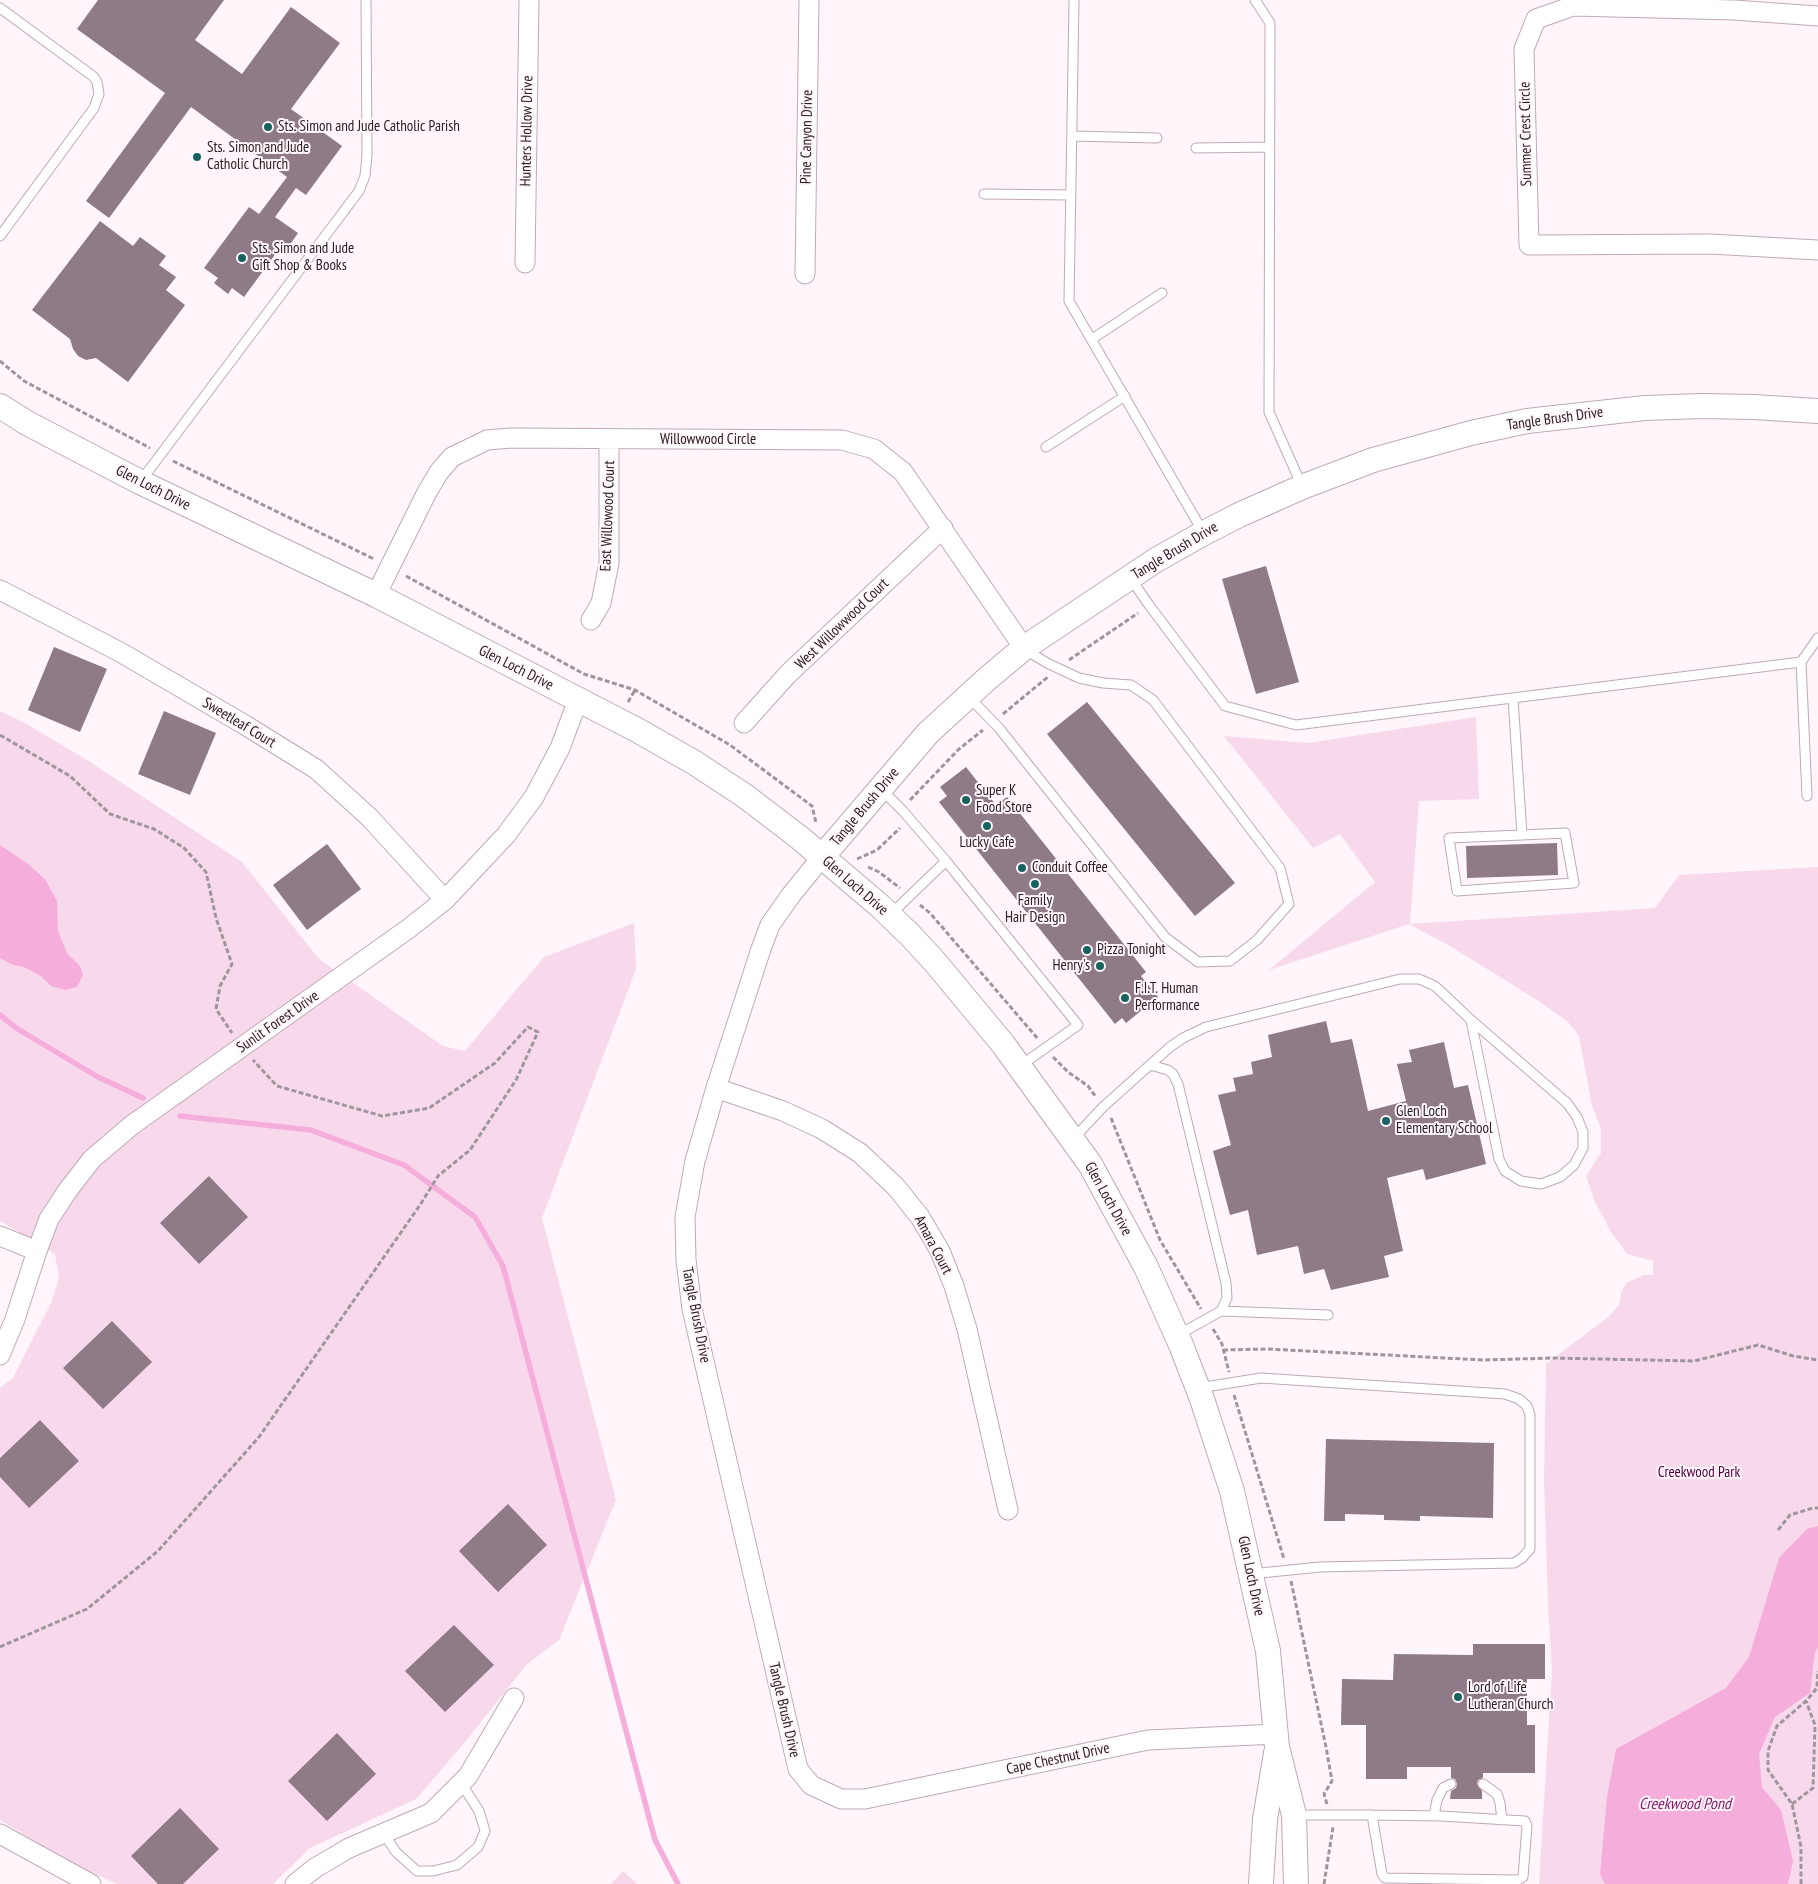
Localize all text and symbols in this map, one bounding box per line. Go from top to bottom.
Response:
street label: Hunters Hollow Drive [517,75,537,187]
street label: Summer Crest Circle [1516,82,1536,186]
street label: Pine Canyon Drive [797,90,817,184]
place label: Sts. Simon and Jude Catholic Parish [278,118,460,136]
marker: Sts. Simon and Jude Catholic Parish [262,121,274,133]
place label: Sts. Simon and Jude Catholic Church [207,139,309,174]
marker: Sts. Simon and Jude Catholic Church [191,151,203,163]
place label: Sts. Simon and Jude Gift Shop & Books [252,240,354,275]
marker: Sts. Simon and Jude Gift Shop & Books [236,252,248,264]
street label: Tangle Brush Drive [1506,403,1604,435]
street label: Willowwood Circle [660,431,756,449]
street label: East Willowood Court [597,460,619,572]
street label: Glen Loch Drive [113,462,193,514]
street label: Tangle Brush Drive [1129,518,1221,584]
street label: West Willowwood Court [791,575,893,673]
street label: Glen Loch Drive [476,642,556,694]
street label: Sweetleaf Court [199,694,279,752]
street label: Tangle Brush Drive [827,764,903,850]
place label: Super K Food Store [976,782,1032,817]
marker: Super K Food Store [960,794,972,806]
marker: Lucky Cafe [981,820,993,832]
place label: Lucky Cafe [959,834,1015,852]
street label: Glen Loch Drive [818,853,892,919]
place label: Conduit Coffee [1032,859,1108,877]
marker: Conduit Coffee [1016,862,1028,874]
marker: Family Hair Design [1029,878,1041,890]
place label: Family Hair Design [1005,892,1065,927]
place label: Pizza Tonight [1097,941,1166,959]
marker: Pizza Tonight [1081,944,1093,956]
place label: Henry's [1052,957,1090,975]
marker: Henry's [1094,960,1106,972]
place label: F.I.T. Human Performance [1135,980,1200,1015]
street label: Sunlit Forest Drive [233,987,323,1057]
marker: F.I.T. Human Performance [1119,992,1131,1004]
place label: Glen Loch Elementary School [1396,1103,1493,1138]
marker: Glen Loch Elementary School [1380,1115,1392,1127]
street label: Glen Loch Drive [1080,1159,1136,1239]
street label: Amara Court [910,1212,956,1278]
street label: Tangle Brush Drive [678,1266,714,1364]
park label: Creekwood Park [1658,1464,1740,1482]
street label: Glen Loch Drive [1234,1534,1268,1618]
street label: Tangle Brush Drive [764,1661,804,1759]
place label: Lord of Life Lutheran Church [1468,1679,1553,1714]
marker: Lord of Life Lutheran Church [1452,1691,1464,1703]
street label: Cape Chestnut Drive [1005,1739,1111,1779]
water label: Creekwood Pond [1639,1794,1731,1814]

